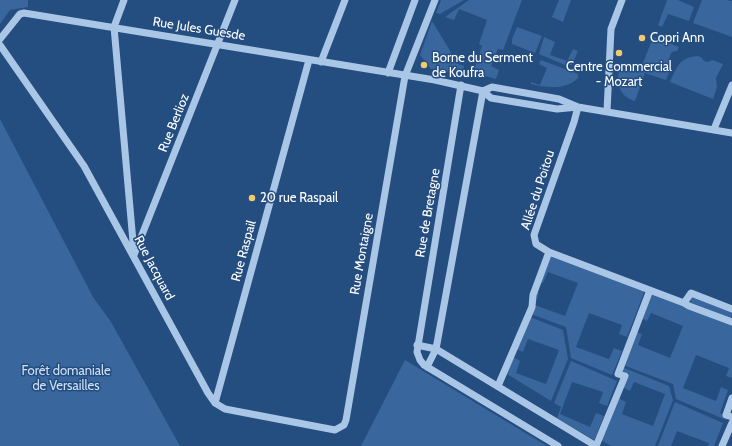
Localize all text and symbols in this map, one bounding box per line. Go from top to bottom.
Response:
street label: Rue Jules Guesde [152,14,246,44]
place label: Copri Ann [650,30,705,46]
marker: Copri Ann [637,33,647,43]
marker: Centre Commercial - Mozart [614,48,624,58]
place label: Borne du Serment de Koufra [432,50,533,81]
place label: Centre Commercial - Mozart [566,59,672,90]
marker: Borne du Serment de Koufra [419,60,429,70]
street label: Rue Berlioz [155,92,193,154]
street label: Allée du Poitou [518,148,558,232]
street label: Rue de Bretagne [412,167,444,259]
place label: 20 rue Raspail [260,190,338,206]
marker: 20 rue Raspail [247,193,257,203]
street label: Rue Montaigne [347,212,377,296]
street label: Rue Raspail [228,219,260,283]
street label: Rue Jacquard [131,233,177,303]
park label: Forêt domaniale de Versailles [21,363,111,394]

